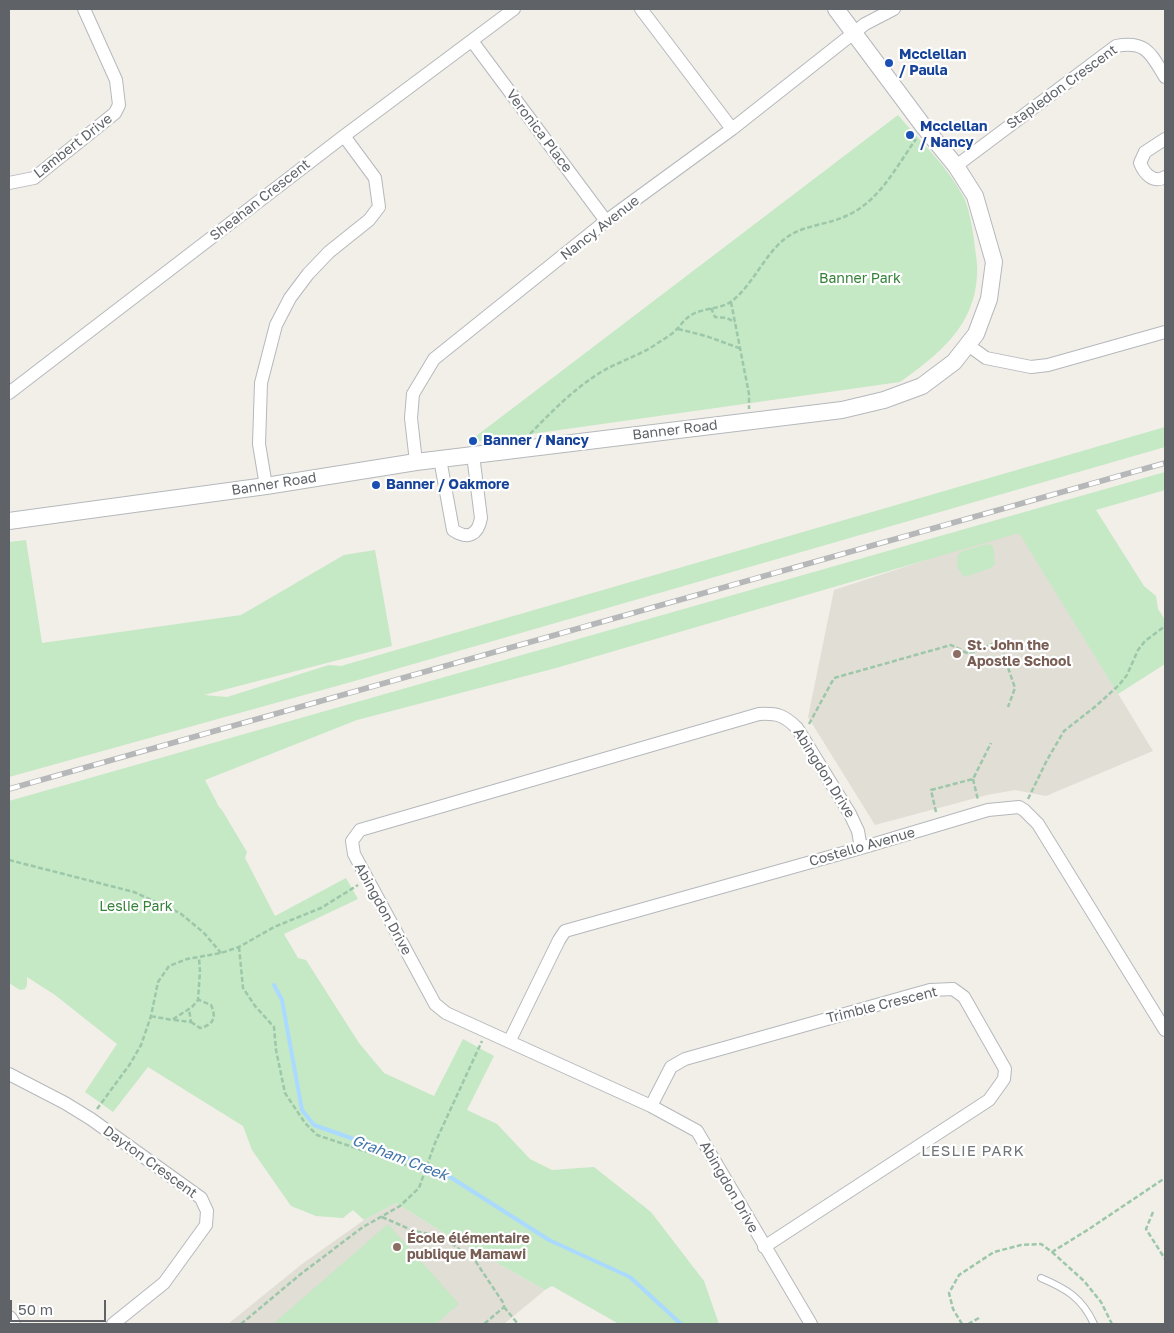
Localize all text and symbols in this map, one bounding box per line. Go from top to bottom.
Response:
street label: Stapledon Crescent [1003,41,1121,133]
place label: Mcclellan / Paula [899,47,966,80]
marker: Mcclellan / Paula [883,57,895,69]
street label: Veronica Place [502,86,576,176]
street label: Lambert Drive [31,110,115,182]
place label: Mcclellan / Nancy [920,119,987,152]
marker: Mcclellan / Nancy [904,129,916,141]
street label: Sheahan Crescent [207,156,313,244]
street label: Nancy Avenue [557,192,643,264]
park label: Banner Park [819,271,901,287]
street label: Banner Road [631,416,719,444]
place label: Banner / Nancy [483,433,589,449]
marker: Banner / Nancy [467,435,479,447]
street label: Banner Road [230,469,318,499]
place label: Banner / Oakmore [386,477,510,493]
marker: Banner / Oakmore [370,479,382,491]
place label: St. John the Apostle School [967,638,1071,670]
marker: St. John the Apostle School [951,648,963,660]
street label: Abingdon Drive [790,725,858,821]
street label: Costello Avenue [807,824,917,870]
street label: Abingdon Drive [351,860,415,958]
park label: Leslie Park [99,899,173,915]
street label: Trimble Crescent [825,983,939,1027]
street label: Dayton Crescent [100,1122,200,1202]
water label: Graham Creek [350,1131,450,1185]
street label: Abingdon Drive [696,1138,762,1236]
district label: LESLIE PARK [920,1142,1026,1160]
place label: École élémentaire publique Mamawi [407,1231,530,1264]
marker: École élémentaire publique Mamawi [391,1241,403,1253]
scale bar [12,1290,109,1322]
text: 50 m [18,1300,53,1318]

